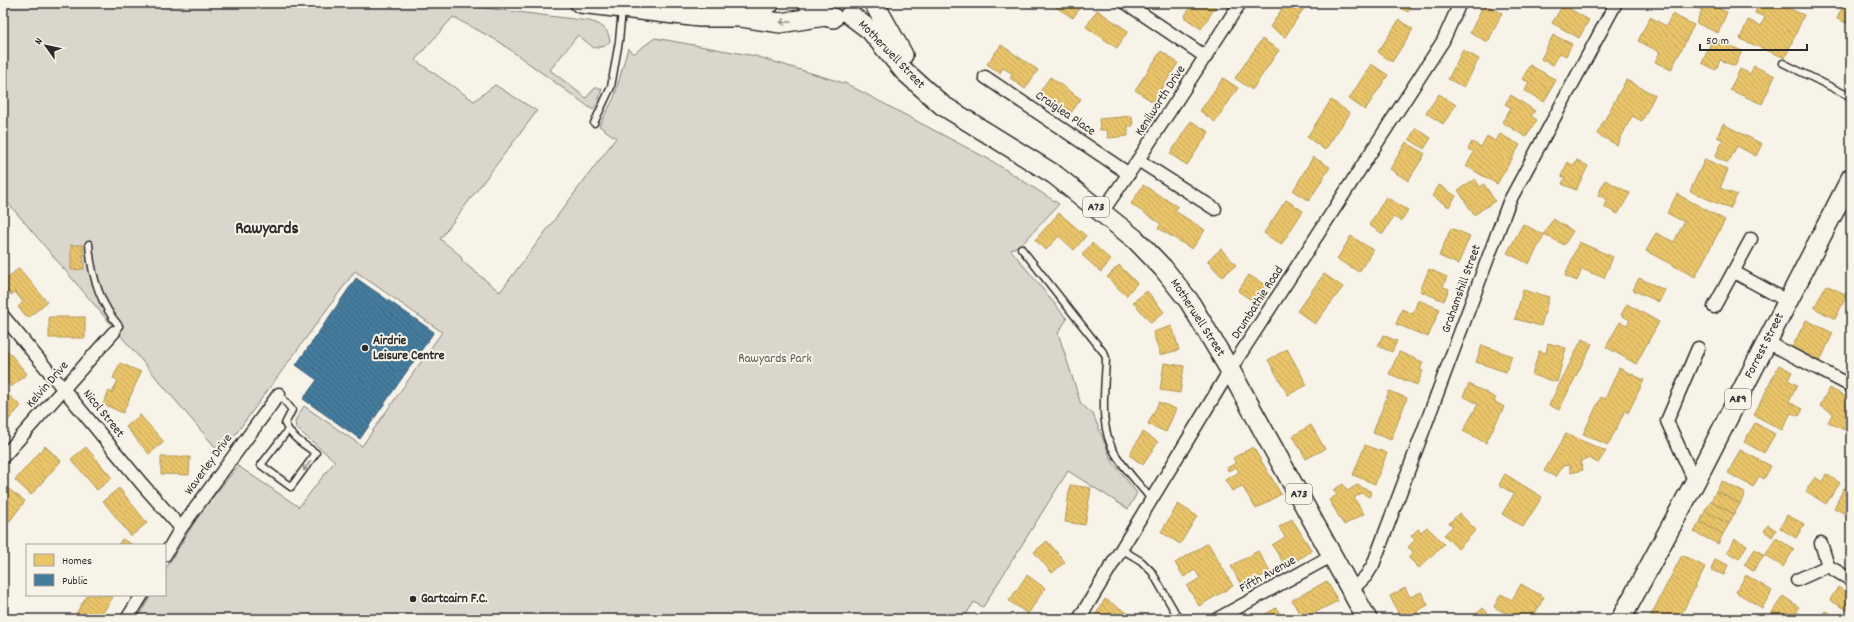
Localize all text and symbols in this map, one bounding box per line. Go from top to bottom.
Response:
street label: Motherwell Street [853,16,929,94]
one-way arrow [780,19,793,26]
north arrow [26,26,66,66]
scale bar [1700,26,1807,52]
text: 50 m [1706,33,1729,50]
text: N [31,35,48,48]
street label: Kenilworth Drive [1131,62,1191,140]
street label: Craiglea Place [1031,87,1099,141]
road number: A73 [1083,197,1109,217]
district label: Rawyards [235,218,299,242]
street label: Grahamshill Street [1437,242,1487,336]
street label: Drumbathie Road [1227,263,1289,343]
street label: Motherwell Street [1165,275,1229,361]
street label: Forrest Street [1740,310,1790,382]
place label: Airdrie Leisure Centre [373,332,445,366]
marker: Airdrie Leisure Centre [360,343,370,353]
park label: Rawyards Park [738,350,812,369]
street label: Kelvin Drive [22,357,74,413]
street label: Nicol Street [78,386,129,442]
road number: A89 [1725,389,1751,409]
street label: Waverley Drive [180,430,238,500]
one-way arrow [303,460,311,471]
road number: A73 [1286,484,1312,504]
legend [26,544,166,596]
street label: Fifth Avenue [1236,552,1300,598]
text: Homes [62,553,92,570]
text: Public [62,573,88,590]
place label: Gartcairn F.C. [421,590,487,609]
marker: Gartcairn F.C. [408,594,418,604]

